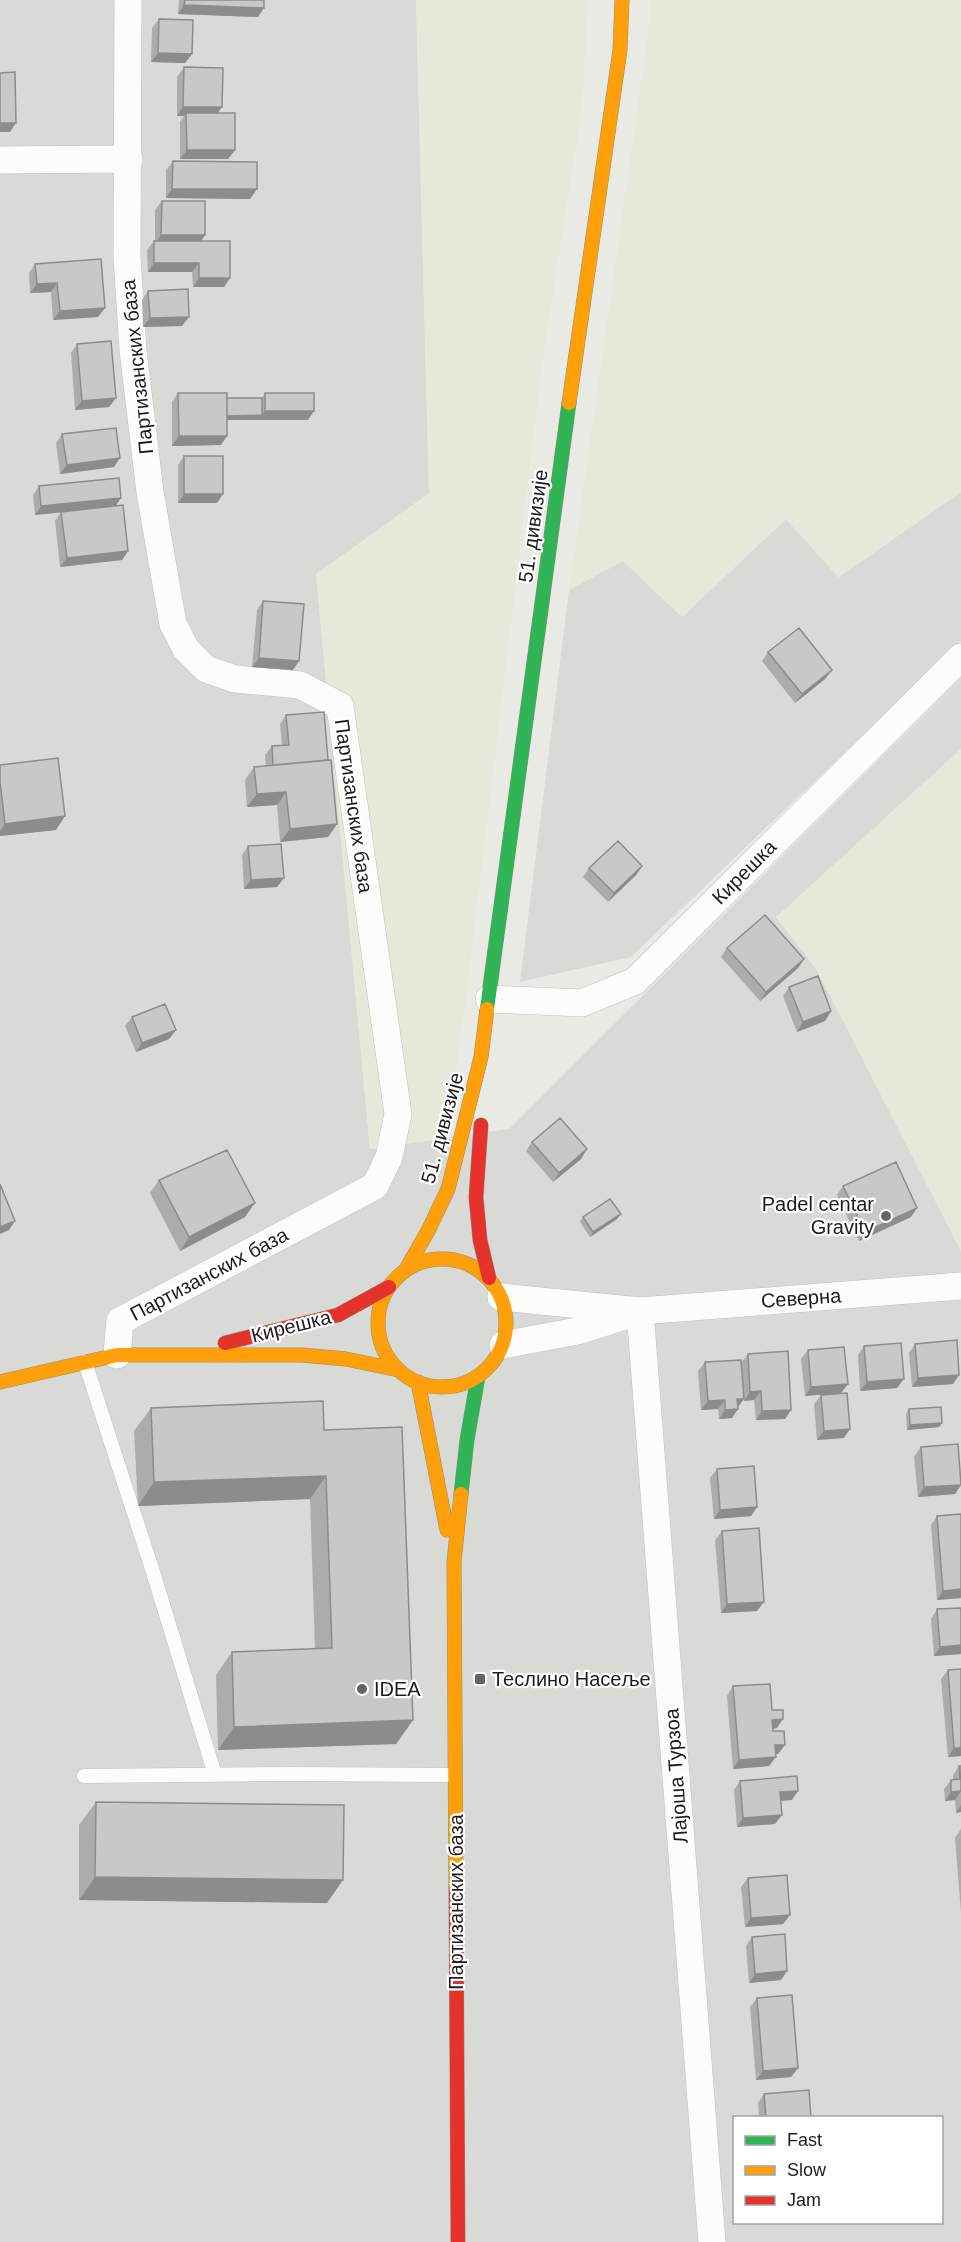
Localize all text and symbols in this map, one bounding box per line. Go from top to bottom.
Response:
street label: Партизанских база [117,278,157,455]
street label: 51. дивизије [514,468,552,584]
street label: Партизанских база [331,718,377,895]
street label: Кирешка [707,835,781,909]
street label: 51. дивизије [417,1070,467,1186]
place label: Padel centar Gravity [762,1193,874,1238]
marker: Padel centar Gravity [879,1209,893,1223]
street label: Партизанских база [126,1223,292,1325]
street label: Северна [760,1284,843,1312]
street label: Кирешка [249,1305,334,1347]
place label: Теслино Насеље [492,1668,651,1690]
marker: Теслино Насеље [473,1672,487,1686]
place label: IDEA [374,1678,421,1700]
marker: IDEA [355,1682,369,1696]
street label: Лајоша Турзоа [660,1707,692,1844]
street label: Партизанских база [445,1813,467,1990]
legend [733,2116,943,2224]
text: Fast [787,2130,822,2150]
text: Slow [787,2160,827,2180]
text: Jam [787,2190,821,2210]

